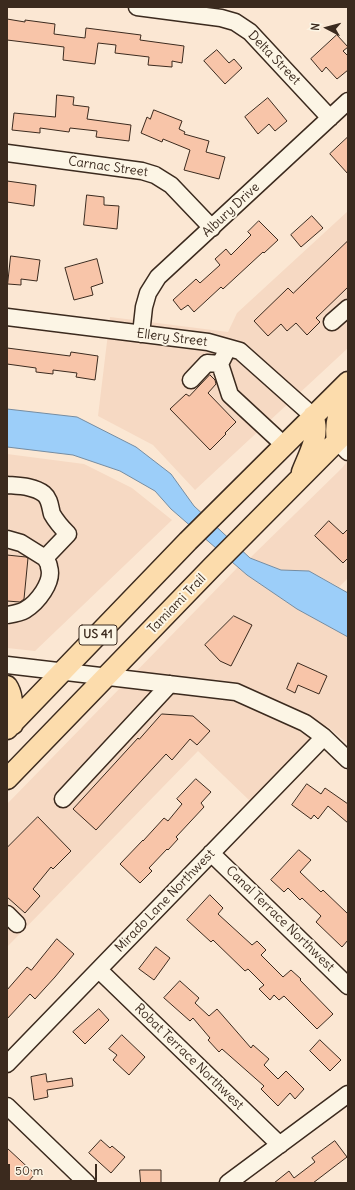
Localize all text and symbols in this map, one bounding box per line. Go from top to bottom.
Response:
north arrow [307,8,347,48]
text: N [308,22,322,31]
street label: Delta Street [245,28,303,88]
street label: Carnac Street [67,154,149,180]
street label: Albury Drive [199,180,263,240]
street label: Ellery Street [136,326,208,350]
street label: Tamiami Trail [145,571,209,637]
road number: US 41 [79,625,117,645]
street label: Mirado Lane Northwest [112,846,218,956]
street label: Canal Terrace Northwest [222,863,338,975]
street label: Robat Terrace Northwest [131,1001,247,1113]
scale bar [10,1156,99,1182]
text: 50 m [15,1163,43,1178]

